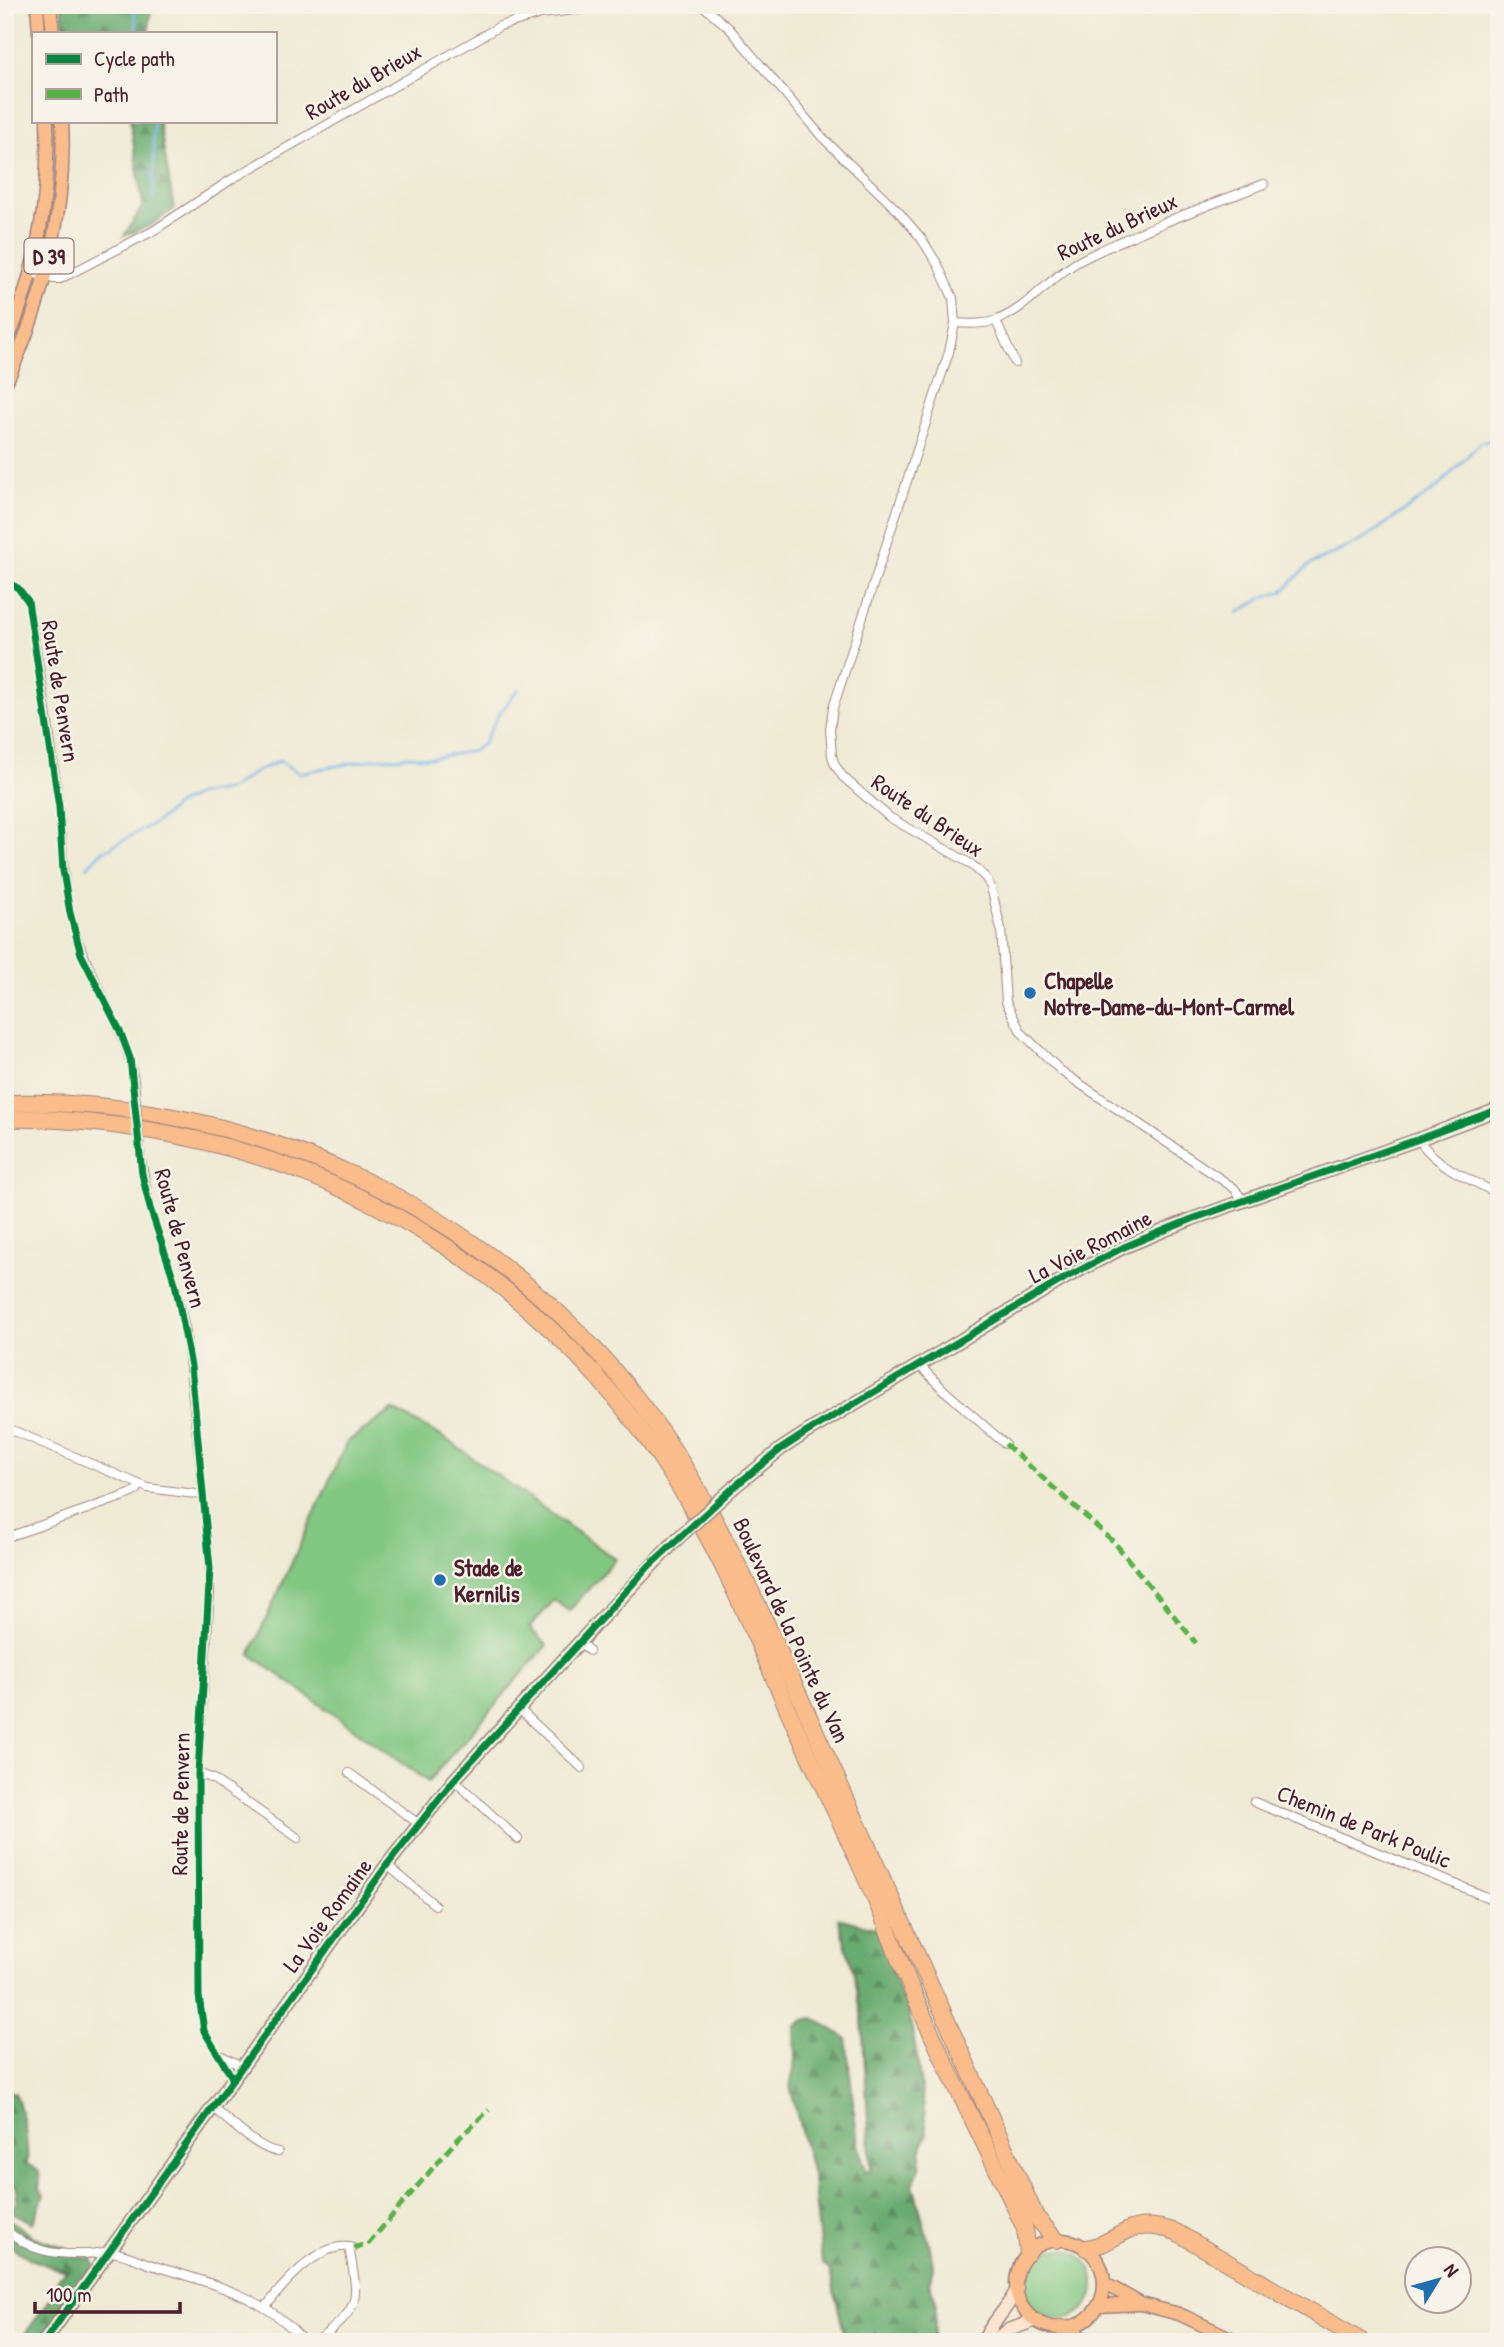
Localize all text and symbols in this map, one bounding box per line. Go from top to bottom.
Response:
legend [32,32,276,122]
street label: Route du Brieux [299,35,427,127]
text: Cycle path [94,44,175,73]
text: Path [94,80,129,109]
street label: Route du Brieux [1052,185,1182,267]
road number: D 39 [24,238,74,274]
street label: Route de Penvern [35,618,87,764]
street label: Route du Brieux [866,766,990,864]
place label: Chapelle Notre-Dame-du-Mont-Carmel [1044,965,1295,1022]
marker: Chapelle Notre-Dame-du-Mont-Carmel [1022,985,1038,1001]
street label: Route de Penvern [148,1165,214,1311]
street label: La Voie Romaine [1023,1202,1157,1290]
street label: Boulevard de la Pointe du Van [726,1513,858,1747]
place label: Stade de Kernilis [454,1552,524,1609]
marker: Stade de Kernilis [432,1572,448,1588]
street label: Route de Penvern [163,1732,197,1876]
street label: Chemin de Park Poulic [1273,1777,1456,1875]
street label: La Voie Romaine [275,1852,379,1978]
north arrow [1402,2246,1472,2316]
text: N [1438,2258,1465,2282]
scale bar [35,2270,180,2314]
text: 100 m [46,2280,92,2309]

